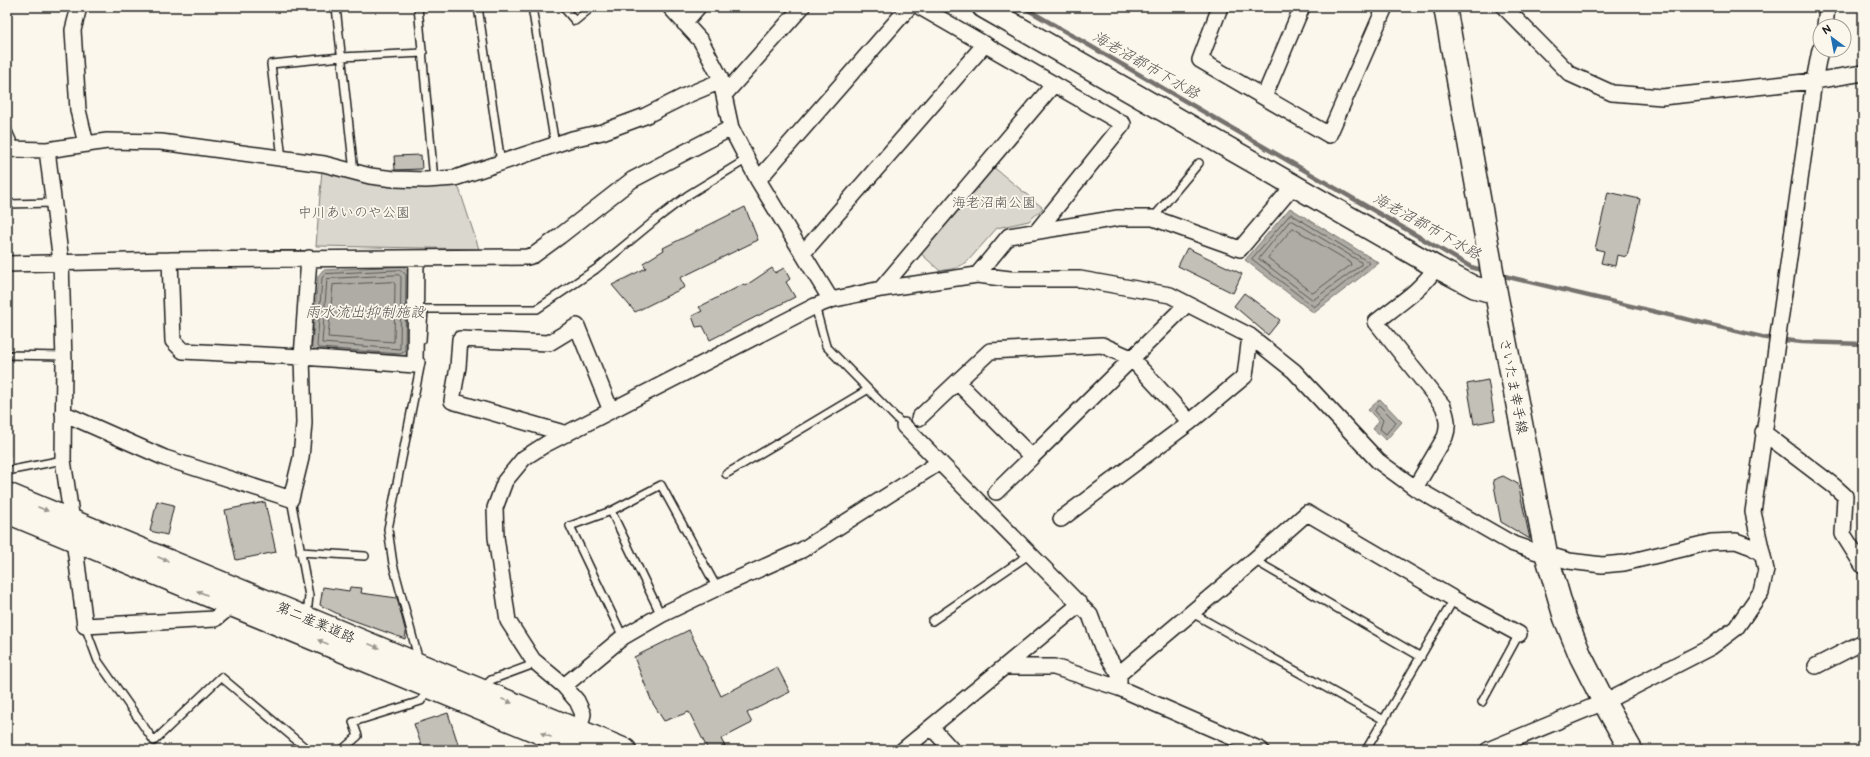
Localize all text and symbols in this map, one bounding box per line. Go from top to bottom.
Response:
north arrow [1812,18,1852,58]
text: N [1820,22,1834,38]
water label: 海老沼都市下水路 [1089,27,1203,104]
water label: 海老沼都市下水路 [1370,189,1485,264]
park label: 海老沼南公園 [952,194,1036,211]
park label: 中川あいのや公園 [298,204,410,221]
water label: 雨水流出抑制施設 [305,303,427,322]
street label: さいたま幸手線 [1496,337,1531,436]
one-way arrow [37,506,49,512]
one-way arrow [158,556,169,562]
one-way arrow [197,590,208,596]
street label: 第二産業道路 [274,598,358,647]
one-way arrow [317,639,328,645]
one-way arrow [368,643,379,649]
one-way arrow [501,698,512,704]
one-way arrow [540,732,552,738]

